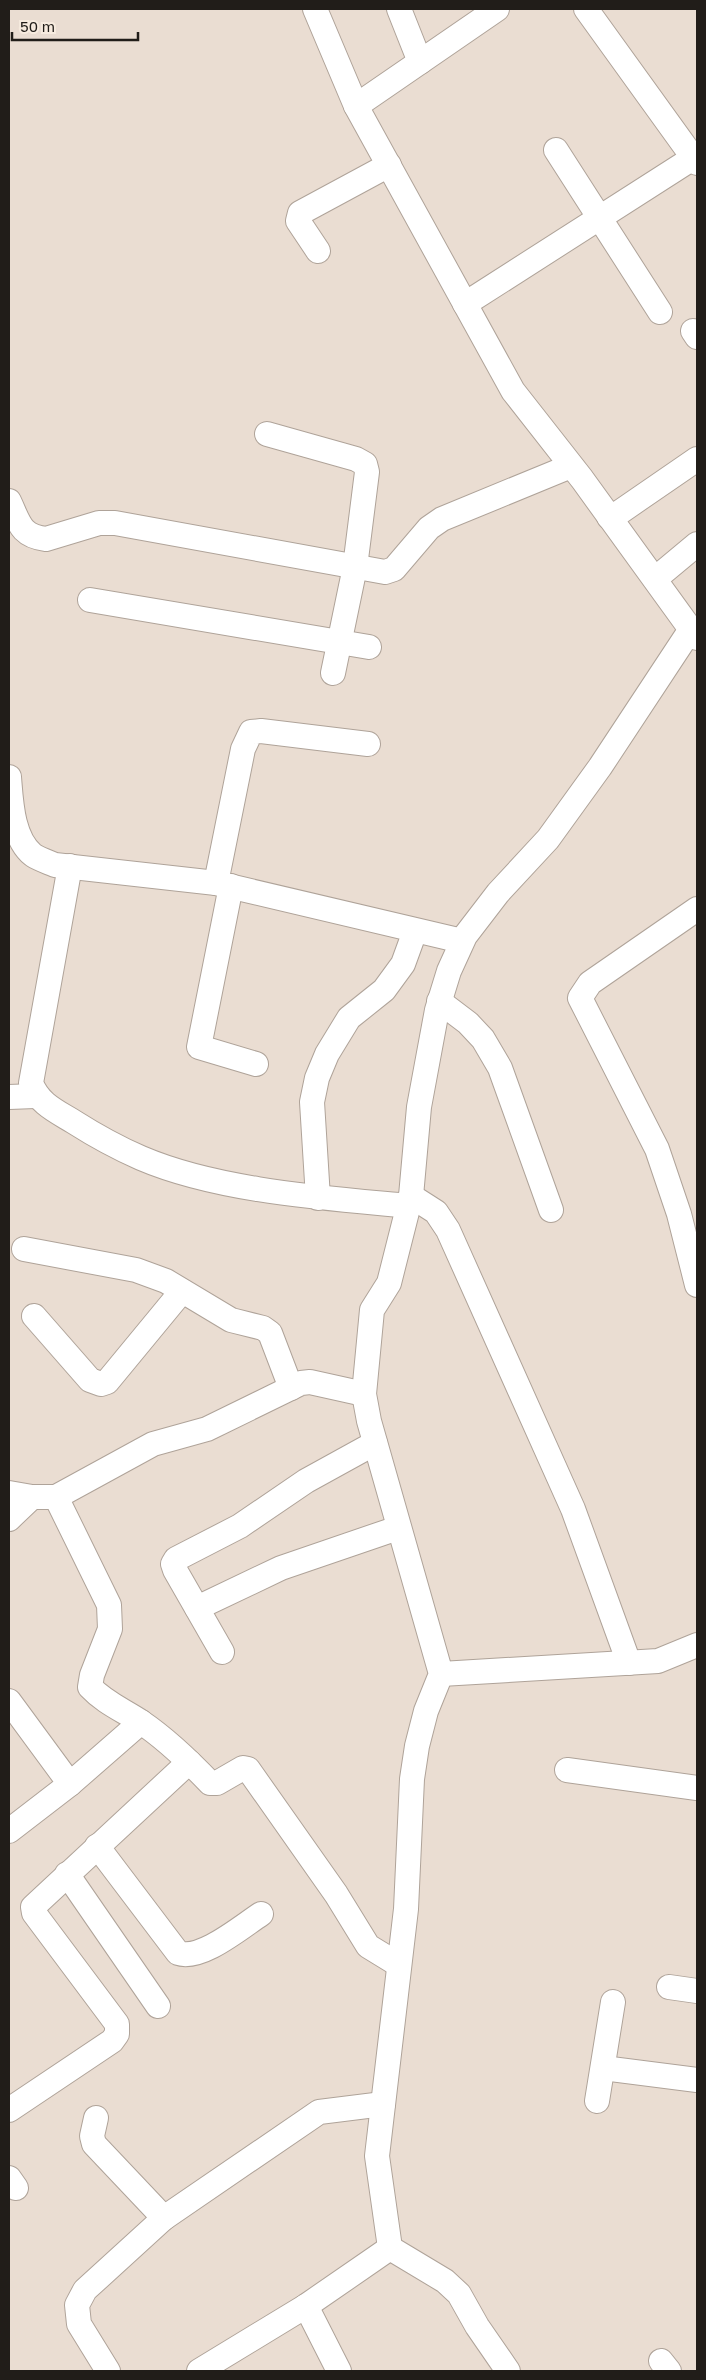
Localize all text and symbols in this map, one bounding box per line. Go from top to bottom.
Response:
scale bar [12,10,139,42]
text: 50 m [20,17,55,35]

